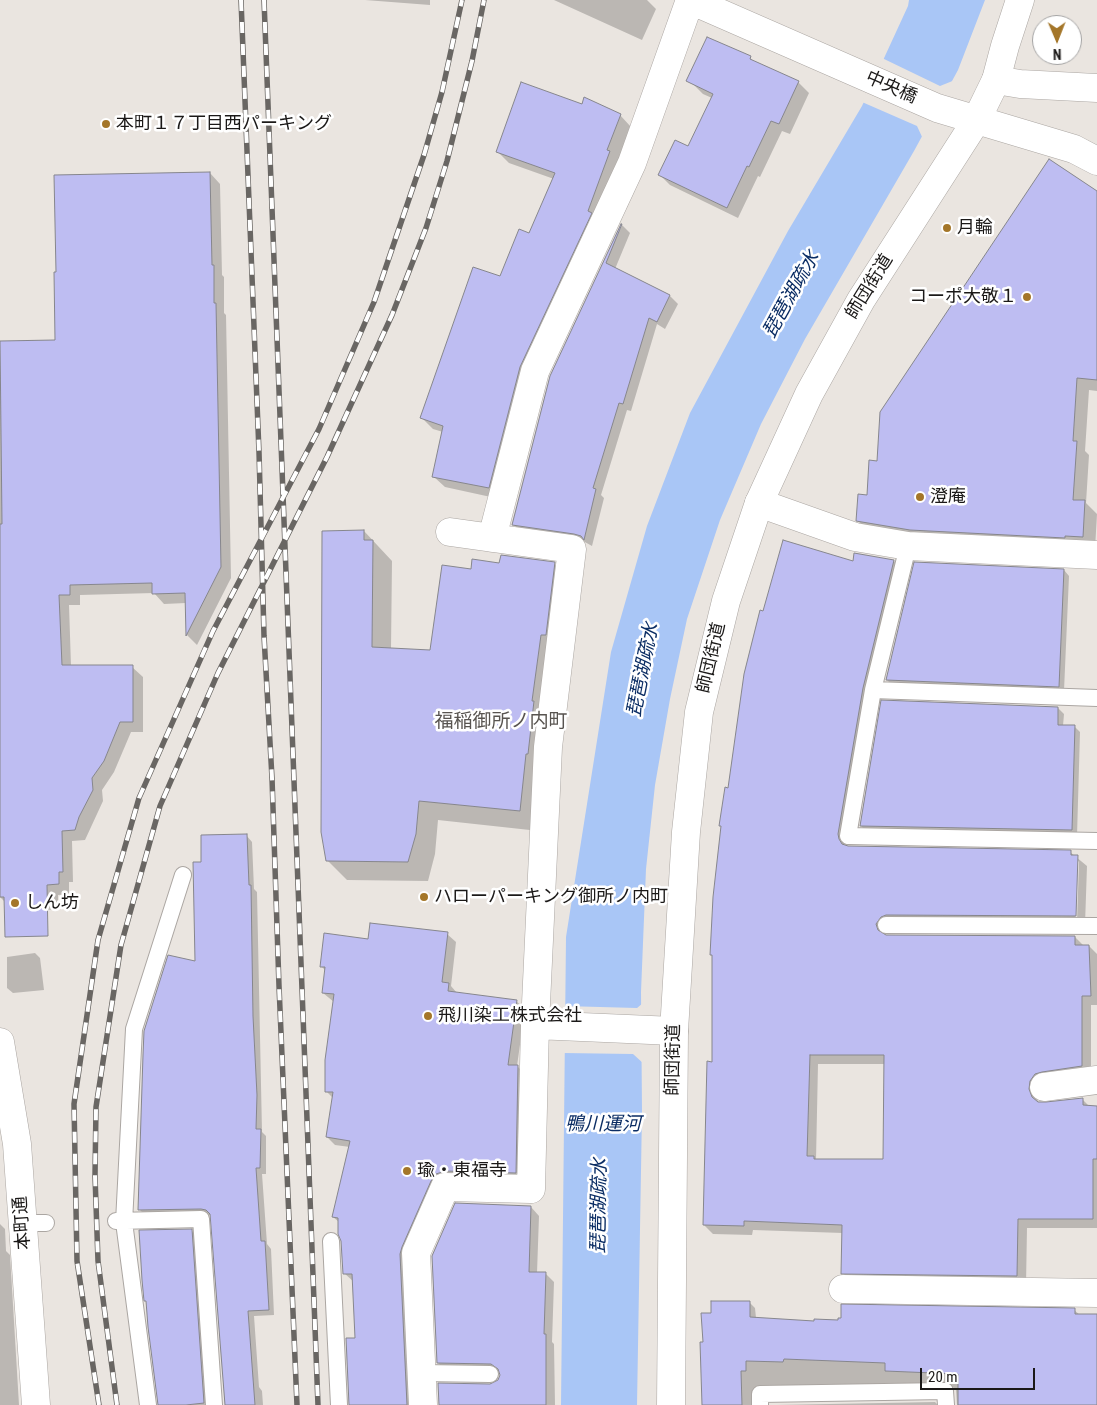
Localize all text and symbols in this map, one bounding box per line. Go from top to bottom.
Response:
north arrow [1032,15,1082,65]
text: N [1053,46,1062,62]
street label: 中央橋 [862,67,920,109]
place label: 本町１７丁目西パーキング [116,113,332,135]
marker: 本町１７丁目西パーキング [100,118,112,130]
place label: 月輪 [957,217,993,239]
marker: 月輪 [941,222,953,234]
water label: 琵琶湖疏水 [759,248,825,342]
street label: 師団街道 [842,251,898,323]
place label: コーポ大敬１ [909,286,1017,308]
marker: コーポ大敬１ [1021,291,1033,303]
place label: 澄庵 [930,486,966,508]
marker: 澄庵 [914,491,926,503]
street label: 師団街道 [693,620,731,696]
water label: 琵琶湖疏水 [624,621,664,719]
district label: 福稲御所ノ内町 [435,711,567,733]
place label: ハローパーキング御所ノ内町 [434,886,668,908]
marker: ハローパーキング御所ノ内町 [418,891,430,903]
place label: しん坊 [25,892,79,914]
marker: しん坊 [9,897,21,909]
place label: 飛川染工株式会社 [438,1005,582,1027]
marker: 飛川染工株式会社 [422,1010,434,1022]
street label: 師団街道 [663,1024,685,1096]
water label: 鴨川運河 [565,1114,641,1136]
water label: 琵琶湖疏水 [588,1158,612,1254]
place label: 瑜・東福寺 [417,1160,507,1182]
marker: 瑜・東福寺 [401,1165,413,1177]
street label: 本町通 [10,1195,36,1251]
scale bar [922,1358,1037,1390]
text: 20 m [928,1368,958,1386]

